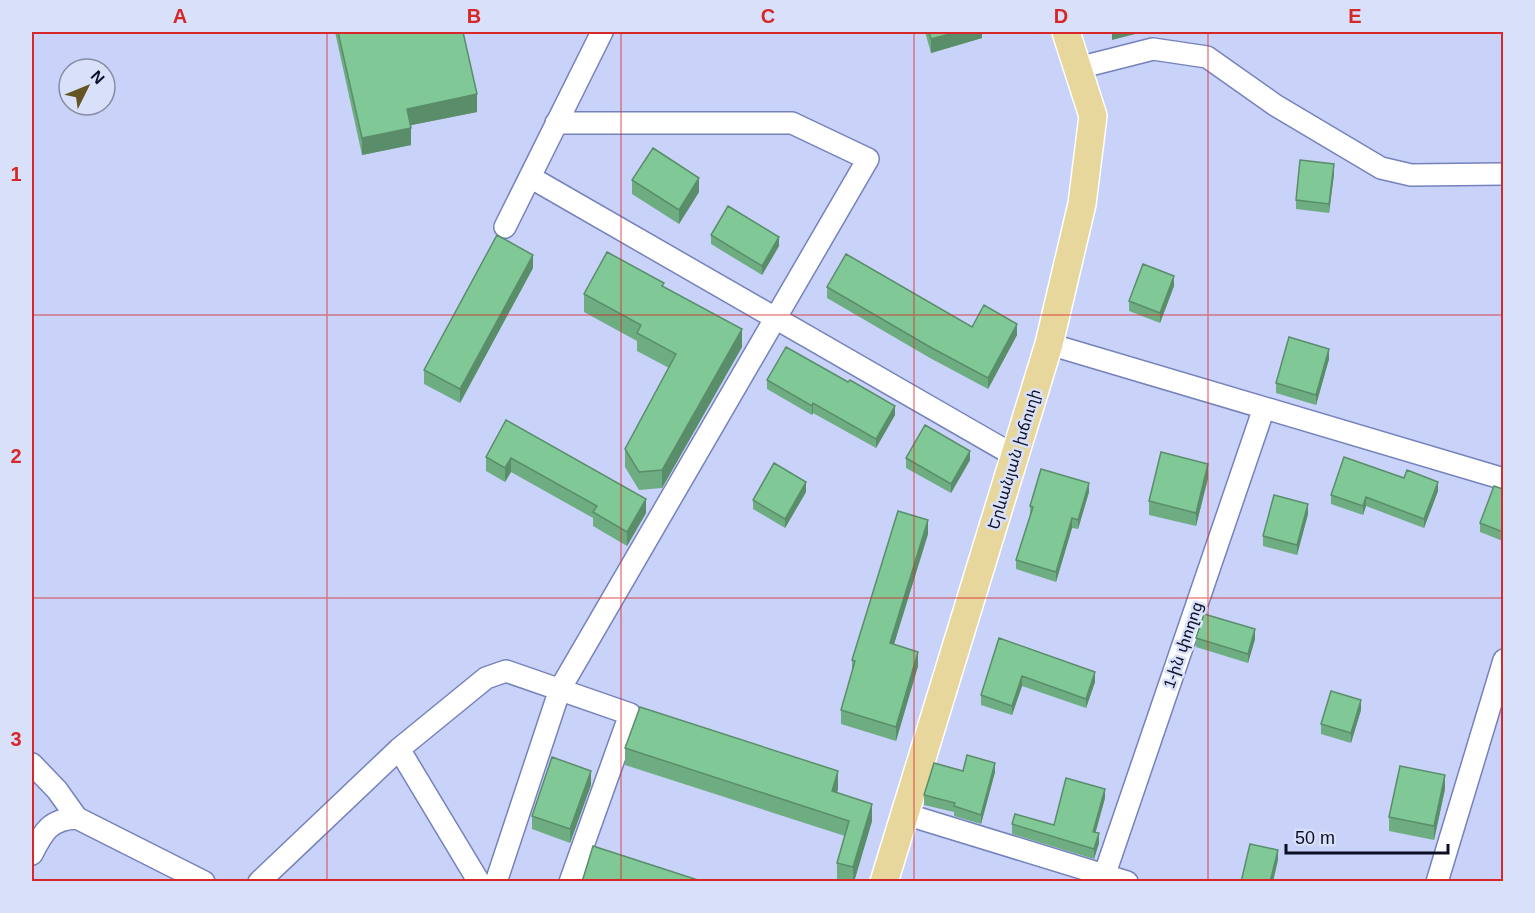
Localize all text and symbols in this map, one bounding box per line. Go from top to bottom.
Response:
text: A [173,5,187,27]
text: B [467,5,481,27]
text: C [761,5,775,27]
text: D [1054,5,1068,27]
text: E [1348,5,1362,27]
north arrow [57,57,117,117]
text: N [87,67,108,87]
text: 1 [10,163,22,185]
street label: Երևանյան խճուղի [985,387,1044,532]
text: 2 [10,445,22,467]
street label: 1-ին փողոց [1160,599,1207,691]
text: 3 [10,728,22,750]
scale bar [1286,817,1448,855]
text: 50 m [1295,828,1335,848]

